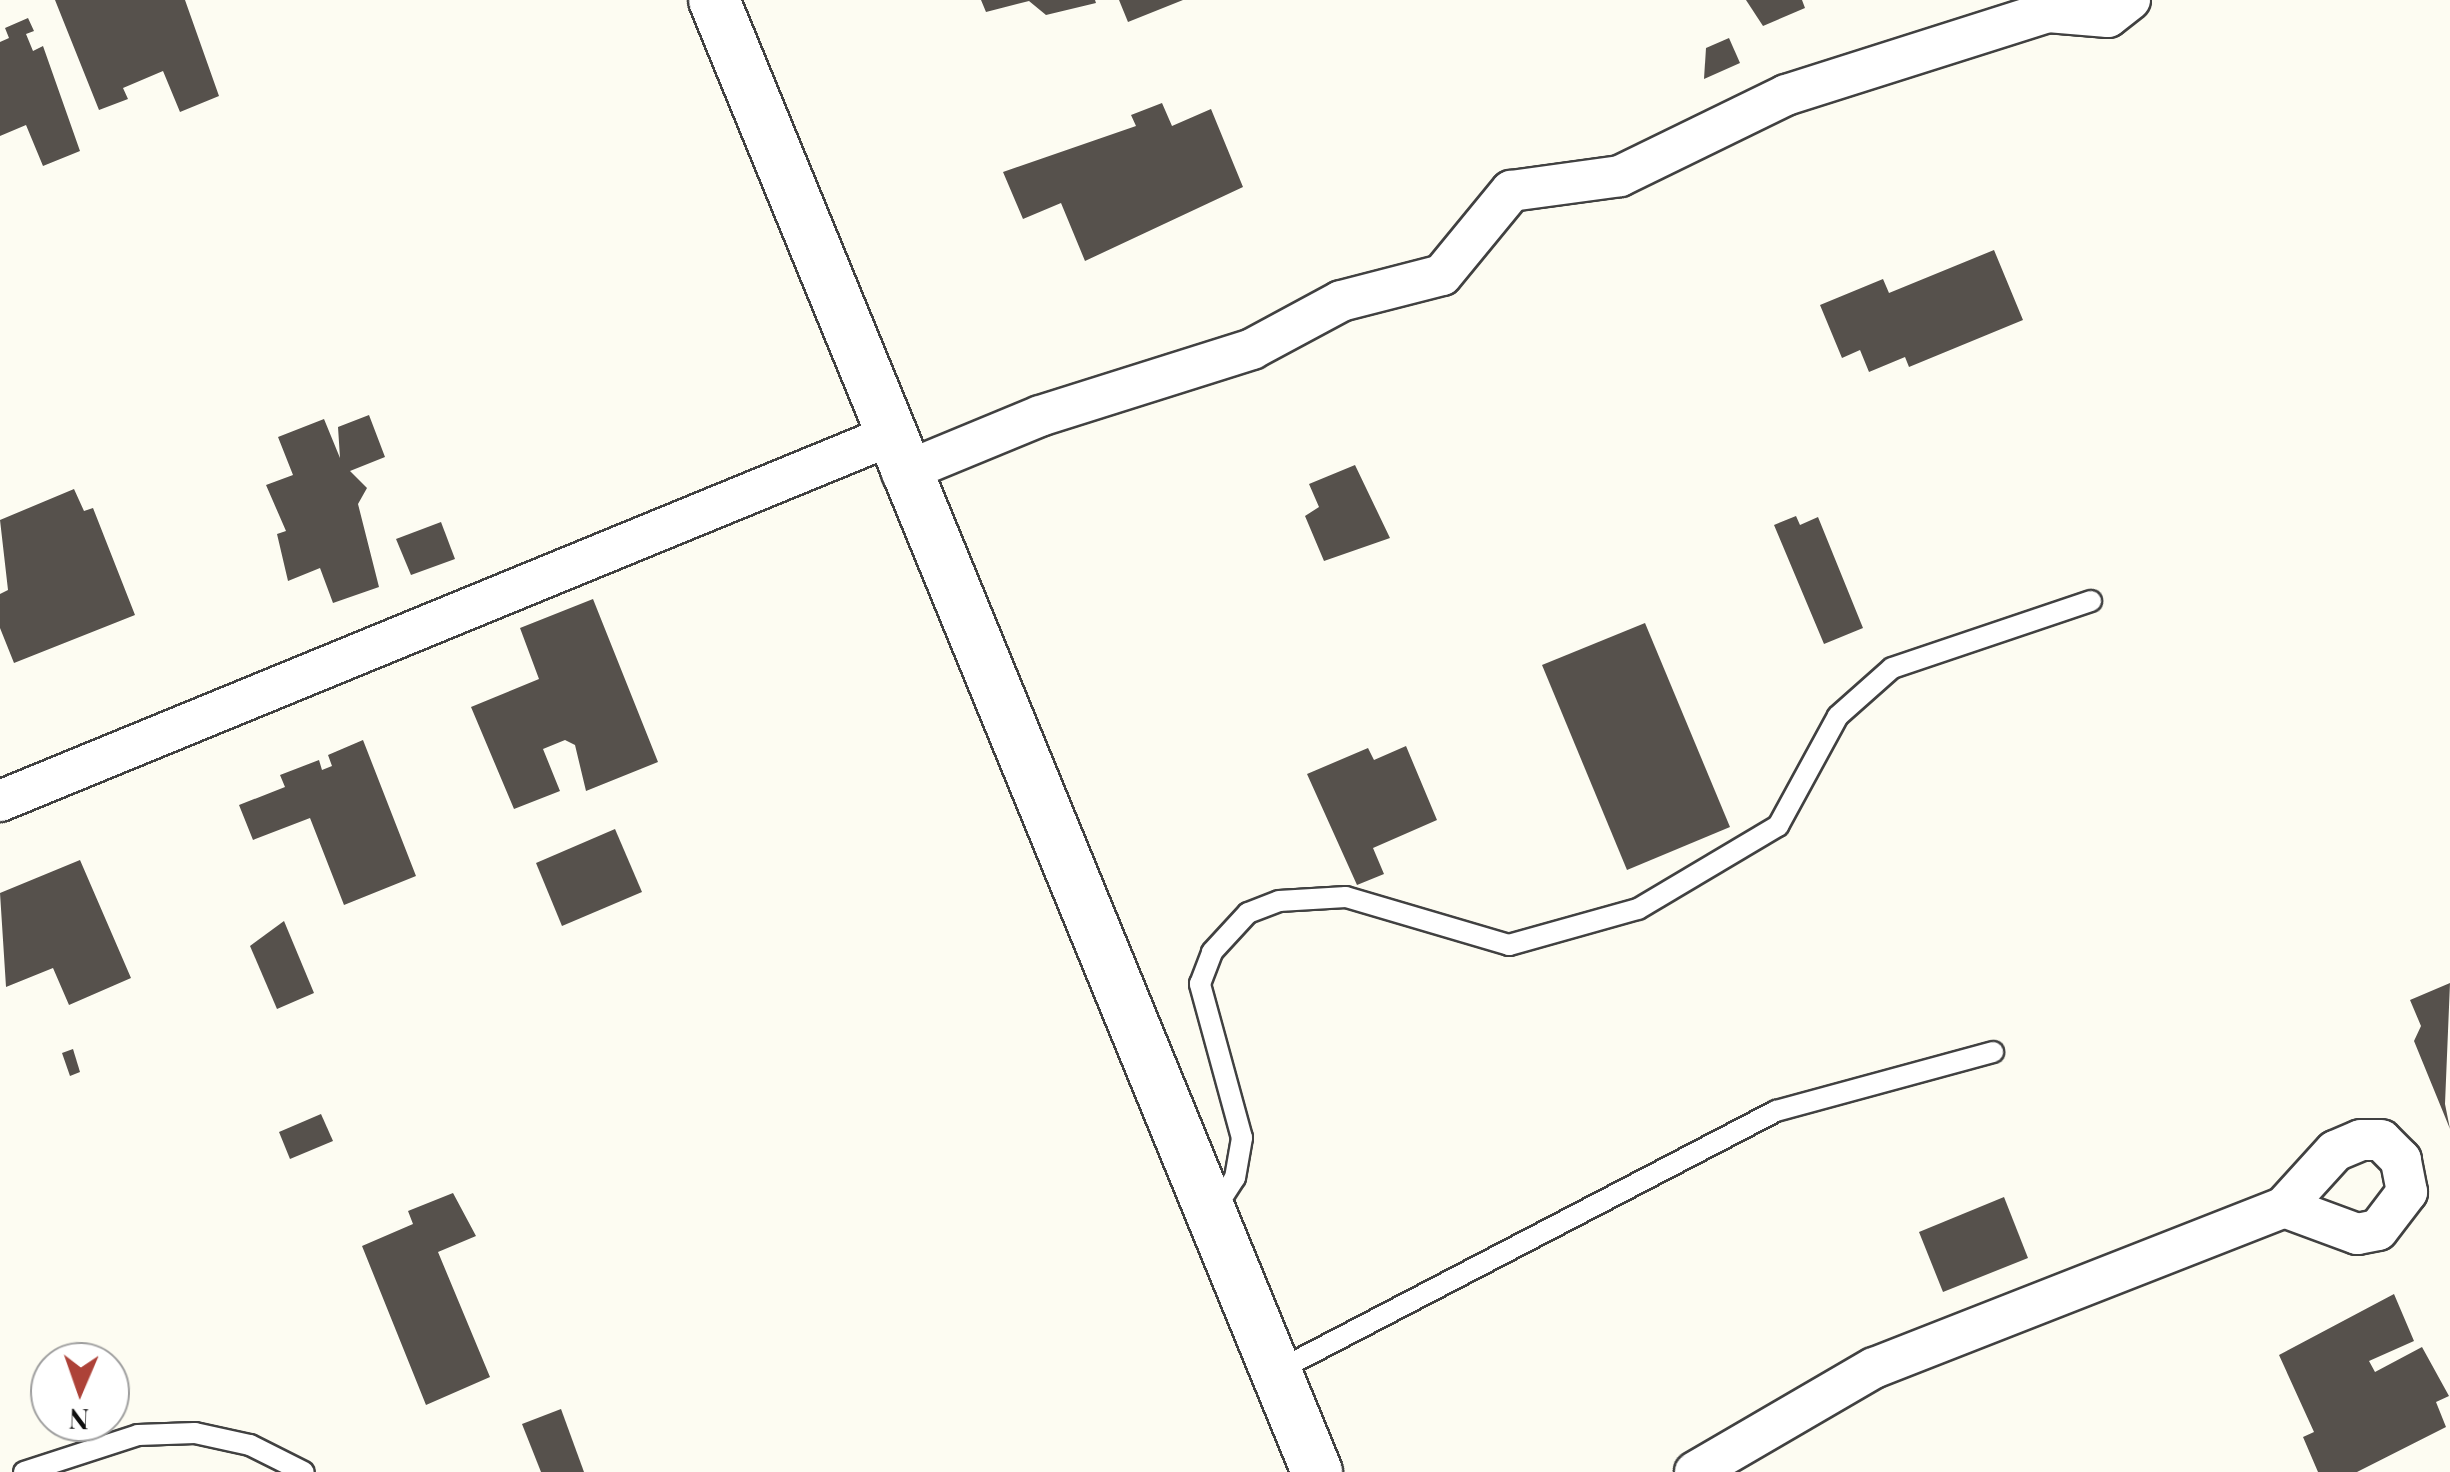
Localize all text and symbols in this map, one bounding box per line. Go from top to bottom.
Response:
north arrow [30,1342,130,1442]
text: N [68,1402,90,1439]

